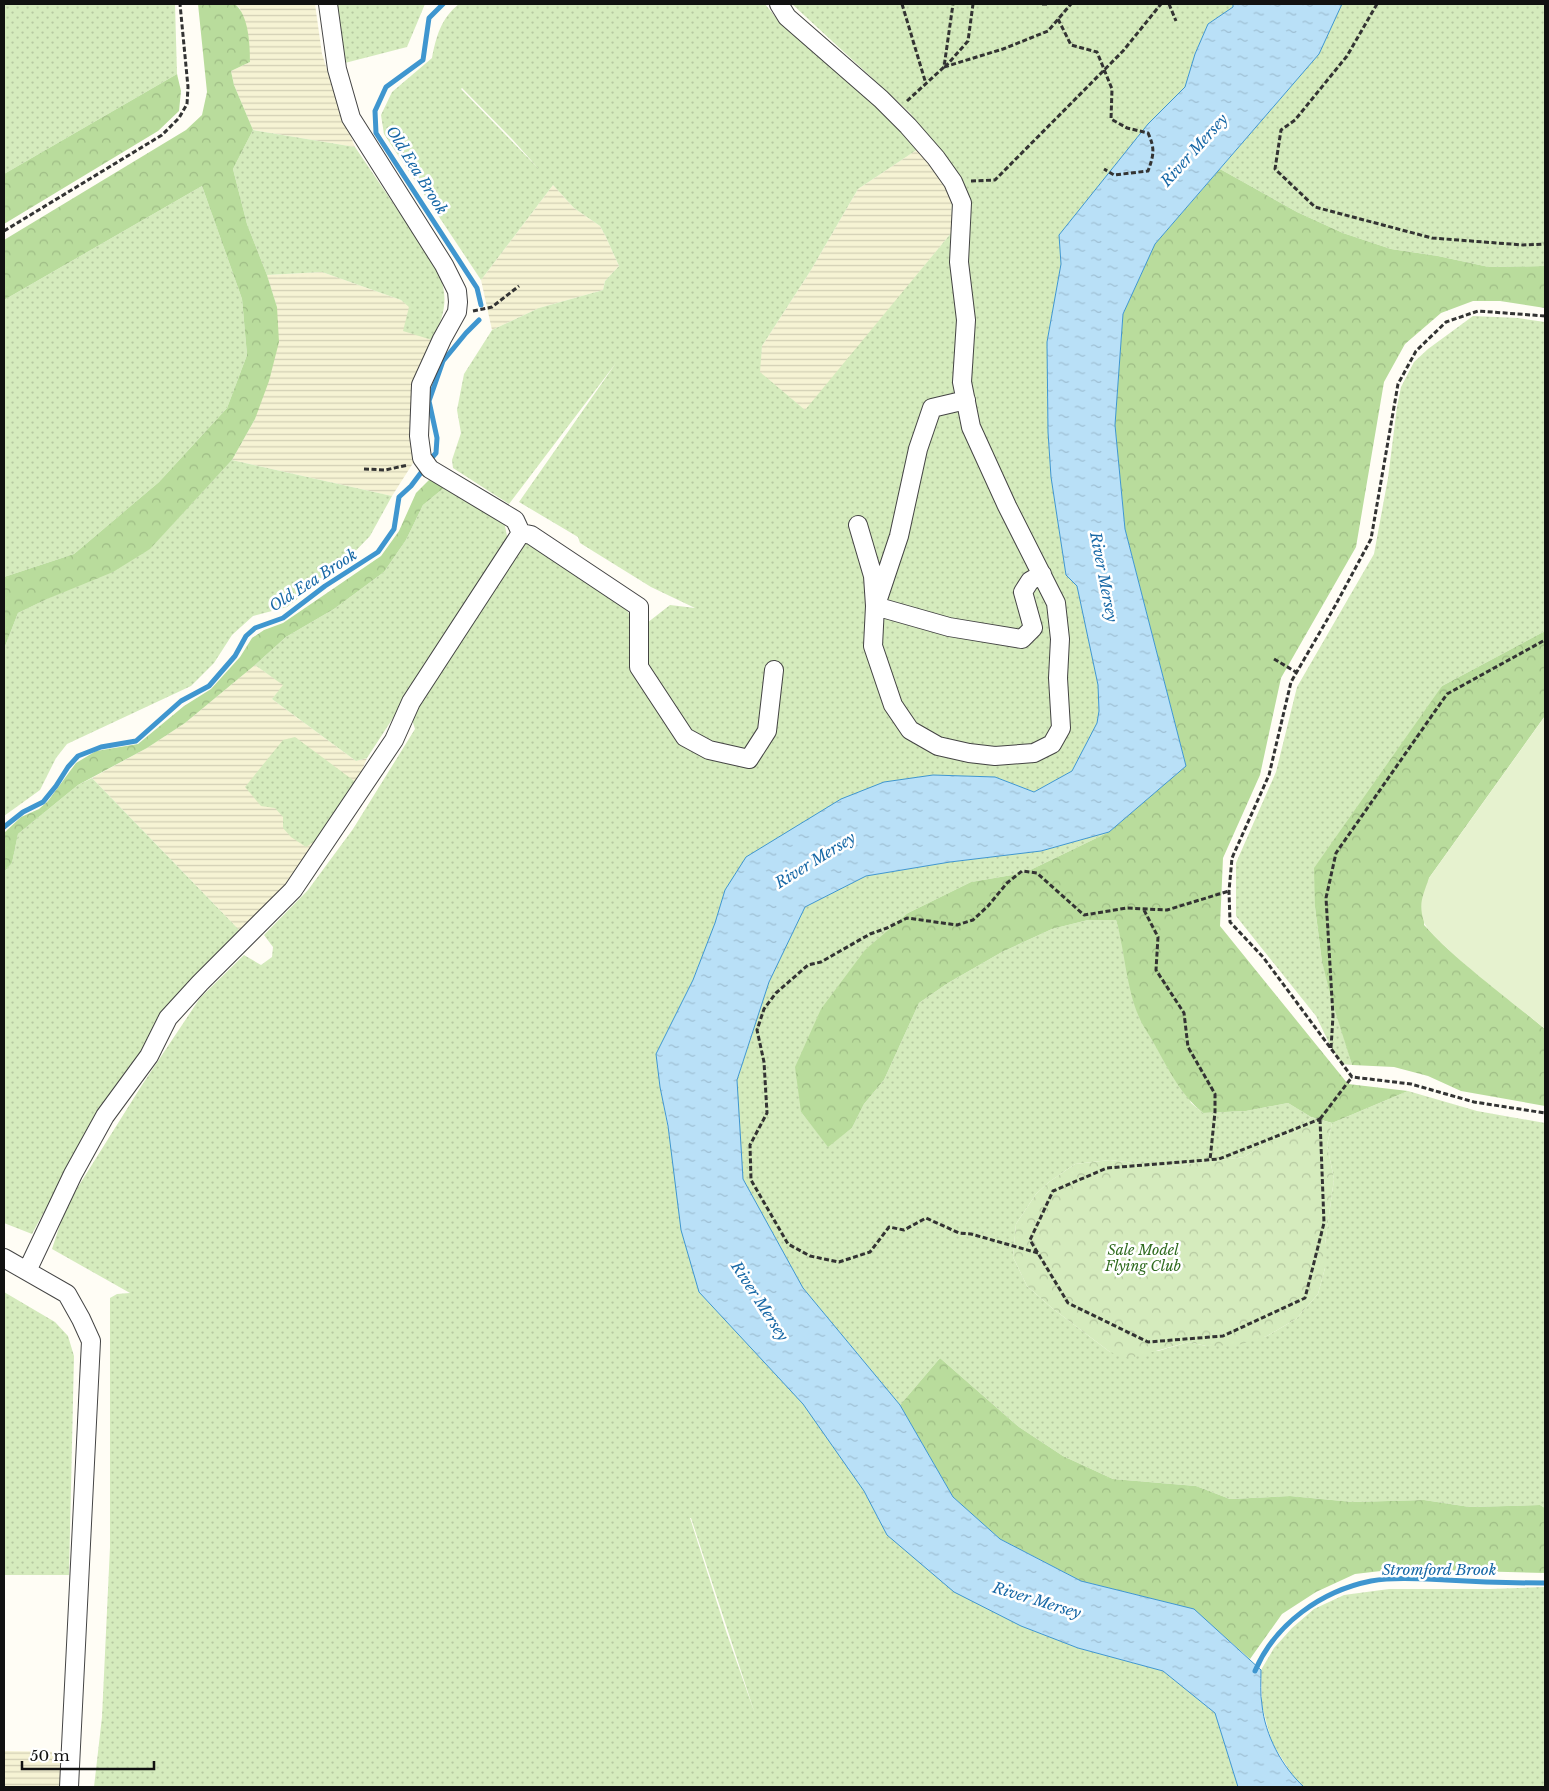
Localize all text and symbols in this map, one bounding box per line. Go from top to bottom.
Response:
water label: River Mersey [1156,110,1232,191]
water label: Old Eea Brook [382,122,452,218]
water label: River Mersey [1086,529,1122,624]
water label: Old Eea Brook [266,545,360,615]
water label: River Mersey [770,828,859,893]
park label: Sale Model Flying Club [1104,1241,1181,1275]
water label: River Mersey [727,1257,793,1345]
water label: Stromford Brook [1382,1560,1496,1579]
water label: River Mersey [990,1577,1084,1623]
scale bar [22,1738,155,1770]
text: 50 m [30,1746,70,1765]

